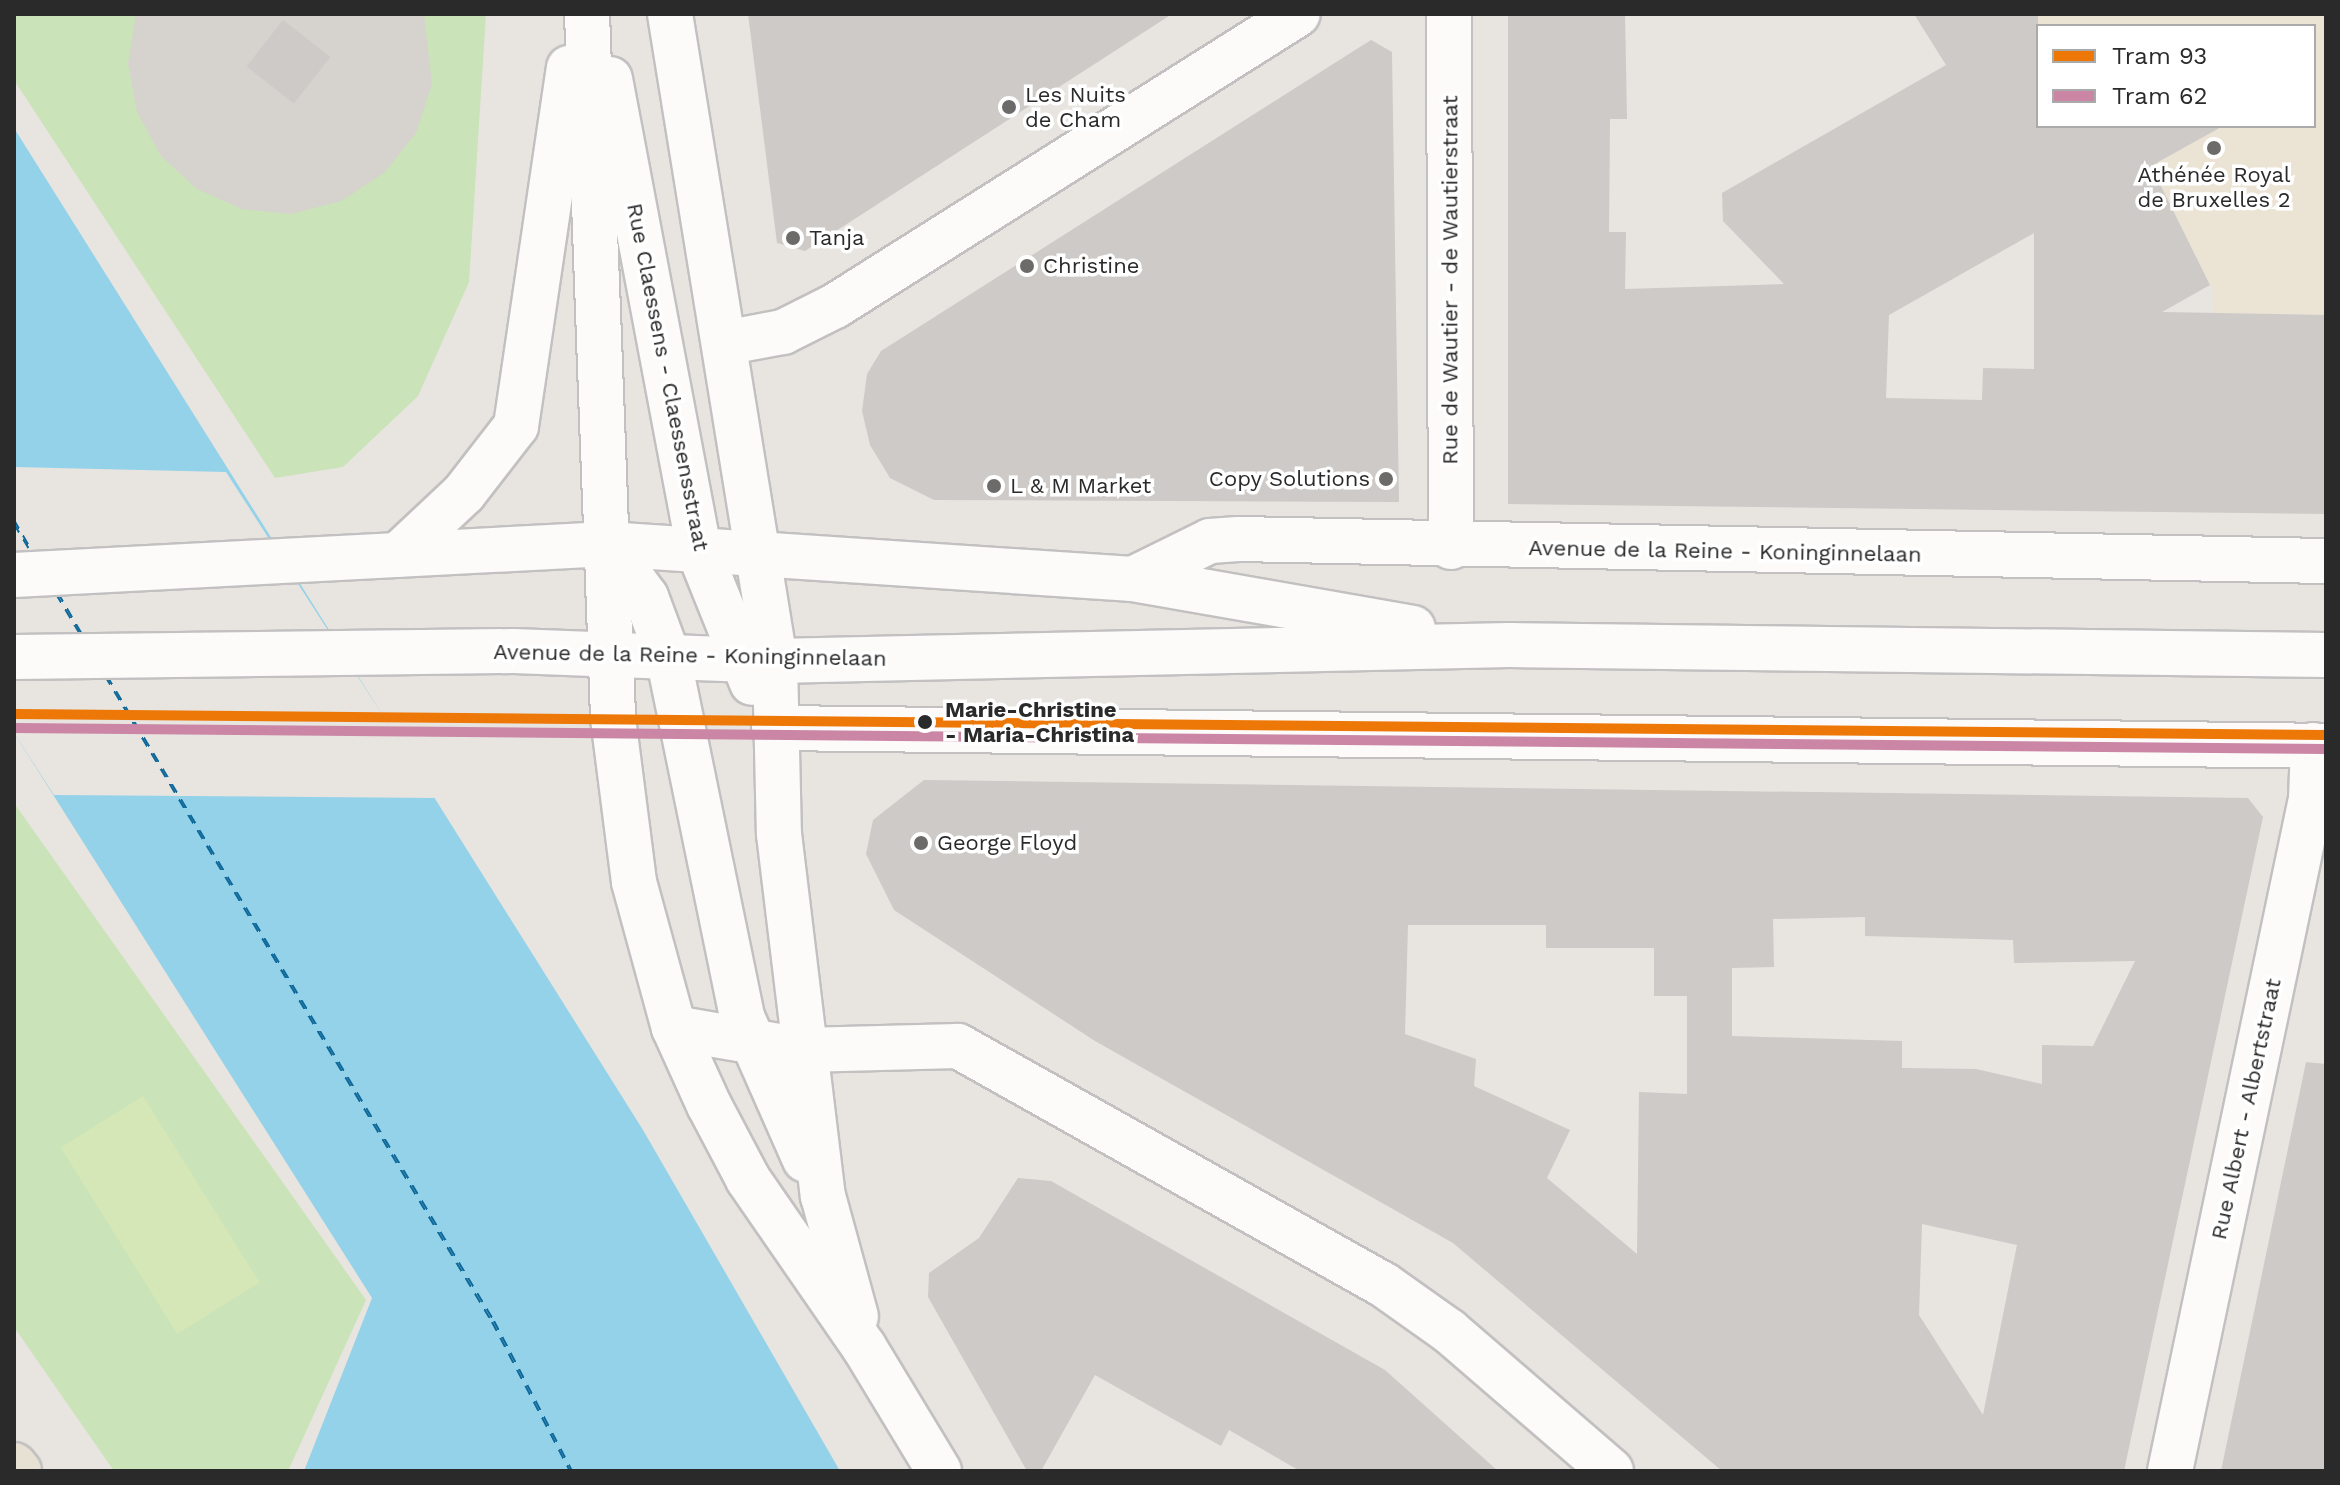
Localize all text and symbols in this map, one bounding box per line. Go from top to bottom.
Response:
legend [2036,24,2316,128]
text: Tram 93 [2112,42,2207,70]
place label: Les Nuits de Cham [1025,81,1126,132]
text: Tram 62 [2112,82,2208,110]
street label: Rue de Wautier - de Wautierstraat [1437,94,1463,466]
marker: Les Nuits de Cham [1000,98,1018,116]
marker: Athénée Royal de Bruxelles 2 [2205,139,2223,157]
place label: Athénée Royal de Bruxelles 2 [2137,161,2291,212]
street label: Rue Claessens - Claessensstraat [621,201,715,553]
place label: Tanja [809,225,864,251]
marker: Tanja [784,229,802,247]
place label: Christine [1043,253,1140,279]
marker: Christine [1018,257,1036,275]
place label: Copy Solutions [1208,466,1370,492]
marker: Copy Solutions [1377,470,1395,488]
place label: L & M Market [1010,473,1152,499]
marker: L & M Market [985,477,1003,495]
street label: Avenue de la Reine - Koninginnelaan [1528,534,1922,568]
street label: Avenue de la Reine - Koninginnelaan [493,638,887,672]
place label: Marie-Christine - Maria-Christina [945,696,1134,748]
marker: Marie-Christine - Maria-Christina [912,709,938,735]
place label: George Floyd [937,830,1077,856]
marker: George Floyd [912,834,930,852]
street label: Rue Albert - Albertstraat [2205,975,2287,1243]

